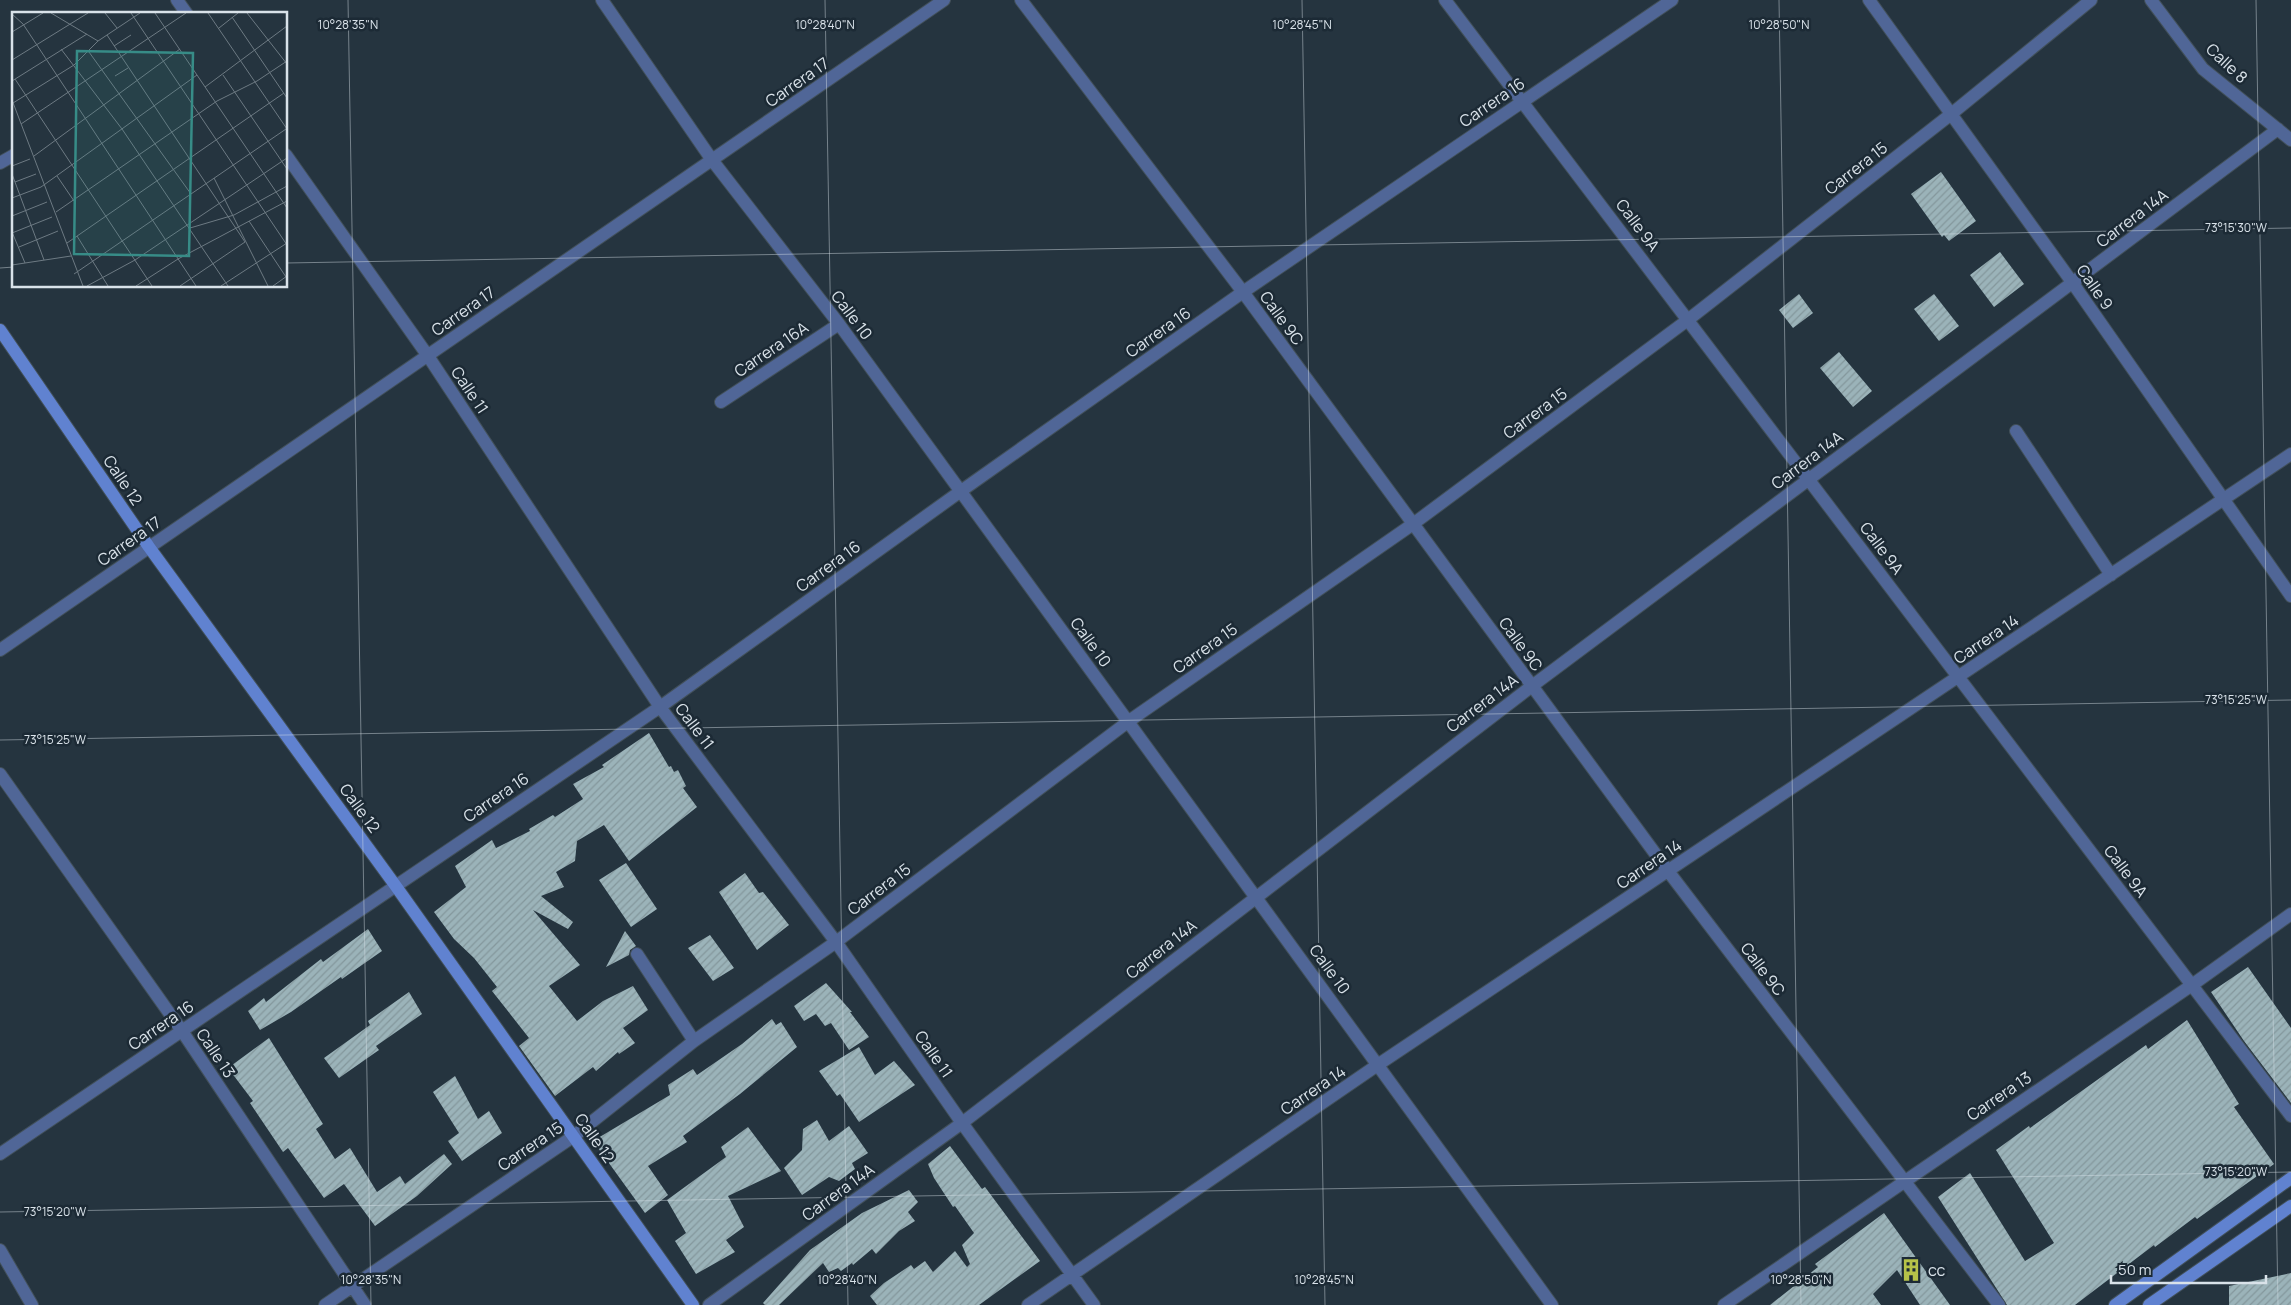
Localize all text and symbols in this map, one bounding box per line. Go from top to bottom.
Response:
inset map [12,12,288,288]
text: 10°28'35"N [318,16,378,33]
text: 10°28'40"N [795,16,855,33]
text: 10°28'45"N [1272,16,1332,33]
text: 10°28'50"N [1749,16,1809,33]
street label: Calle 8 [2201,38,2253,88]
street label: Carrera 17 [761,52,833,112]
street label: Carrera 16 [1455,72,1529,132]
street label: Carrera 15 [1820,137,1892,199]
street label: Carrera 14A [2092,184,2172,252]
street label: Calle 9A [1611,194,1665,256]
text: 73°15'30"W [2205,219,2268,236]
street label: Calle 9 [2072,260,2118,314]
street label: Carrera 17 [427,281,499,341]
street label: Calle 10 [826,286,878,344]
street label: Calle 9C [1255,287,1309,349]
street label: Carrera 16 [1121,302,1195,362]
street label: Carrera 16A [730,316,812,382]
street label: Calle 11 [446,362,494,418]
street label: Carrera 15 [1499,382,1571,444]
street label: Carrera 14A [1767,426,1847,494]
street label: Calle 12 [98,451,148,509]
street label: Carrera 17 [93,511,165,571]
street label: Calle 9A [1855,517,1909,579]
street label: Carrera 16 [791,535,865,597]
street label: Carrera 14 [1949,609,2023,669]
street label: Calle 10 [1066,613,1116,671]
street label: Calle 9C [1494,613,1548,675]
street label: Carrera 15 [1168,618,1242,678]
street label: Carrera 14A [1442,669,1522,737]
text: 73°15'25"W [2205,691,2268,708]
street label: Calle 11 [670,698,720,754]
text: 73°15'25"W [24,731,87,748]
street label: Carrera 16 [459,767,533,827]
street label: Calle 12 [335,779,385,837]
street label: Carrera 14 [1612,834,1686,894]
street label: Calle 9A [2099,840,2153,902]
street label: Carrera 15 [843,858,915,920]
street label: Carrera 14A [1121,914,1201,984]
street label: Calle 9C [1736,938,1790,1000]
street label: Calle 10 [1305,940,1355,998]
street label: Carrera 16 [124,995,198,1055]
street label: Calle 13 [191,1024,241,1082]
street label: Calle 11 [910,1026,958,1082]
street label: Carrera 14 [1276,1060,1350,1120]
street label: Carrera 13 [1962,1066,2036,1126]
street label: Calle 12 [570,1109,620,1167]
street label: Carrera 15 [493,1116,567,1176]
street label: Carrera 14A [797,1158,879,1226]
text: 73°15'20"W [2205,1163,2268,1180]
text: 73°15'20"W [24,1203,87,1220]
scale bar [2111,1252,2266,1284]
building icon: cc [1898,1257,1924,1283]
place label: cc [1928,1259,1946,1281]
text: 50 m [2118,1259,2152,1280]
text: 10°28'35"N [341,1271,401,1288]
text: 10°28'40"N [817,1271,877,1288]
text: 10°28'45"N [1294,1271,1354,1288]
text: 10°28'50"N [1771,1271,1831,1288]

